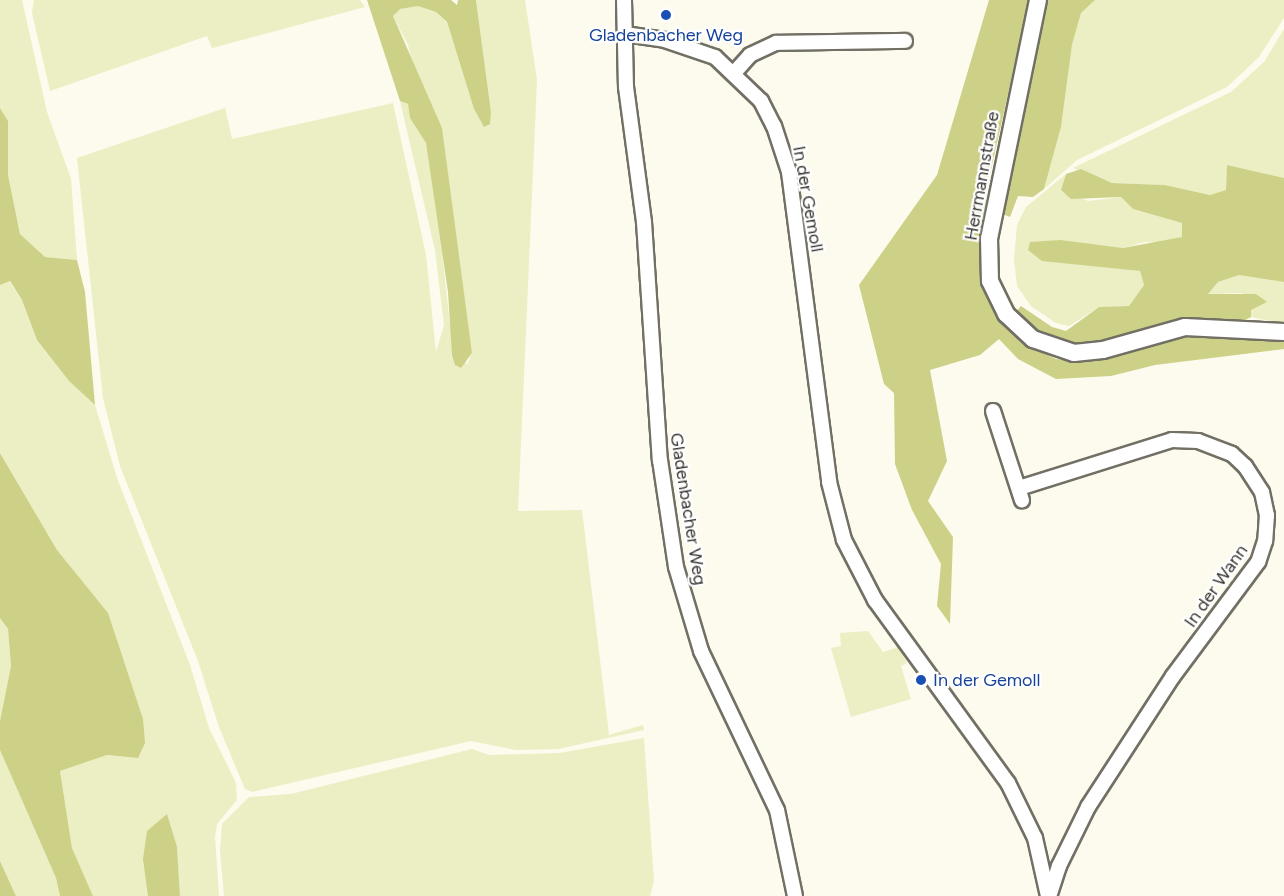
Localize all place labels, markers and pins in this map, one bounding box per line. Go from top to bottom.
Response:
marker: Gladenbacher Weg [659,8,673,22]
place label: Gladenbacher Weg [589,24,743,46]
place label: In der Gemoll [933,669,1040,691]
marker: In der Gemoll [914,673,928,687]

